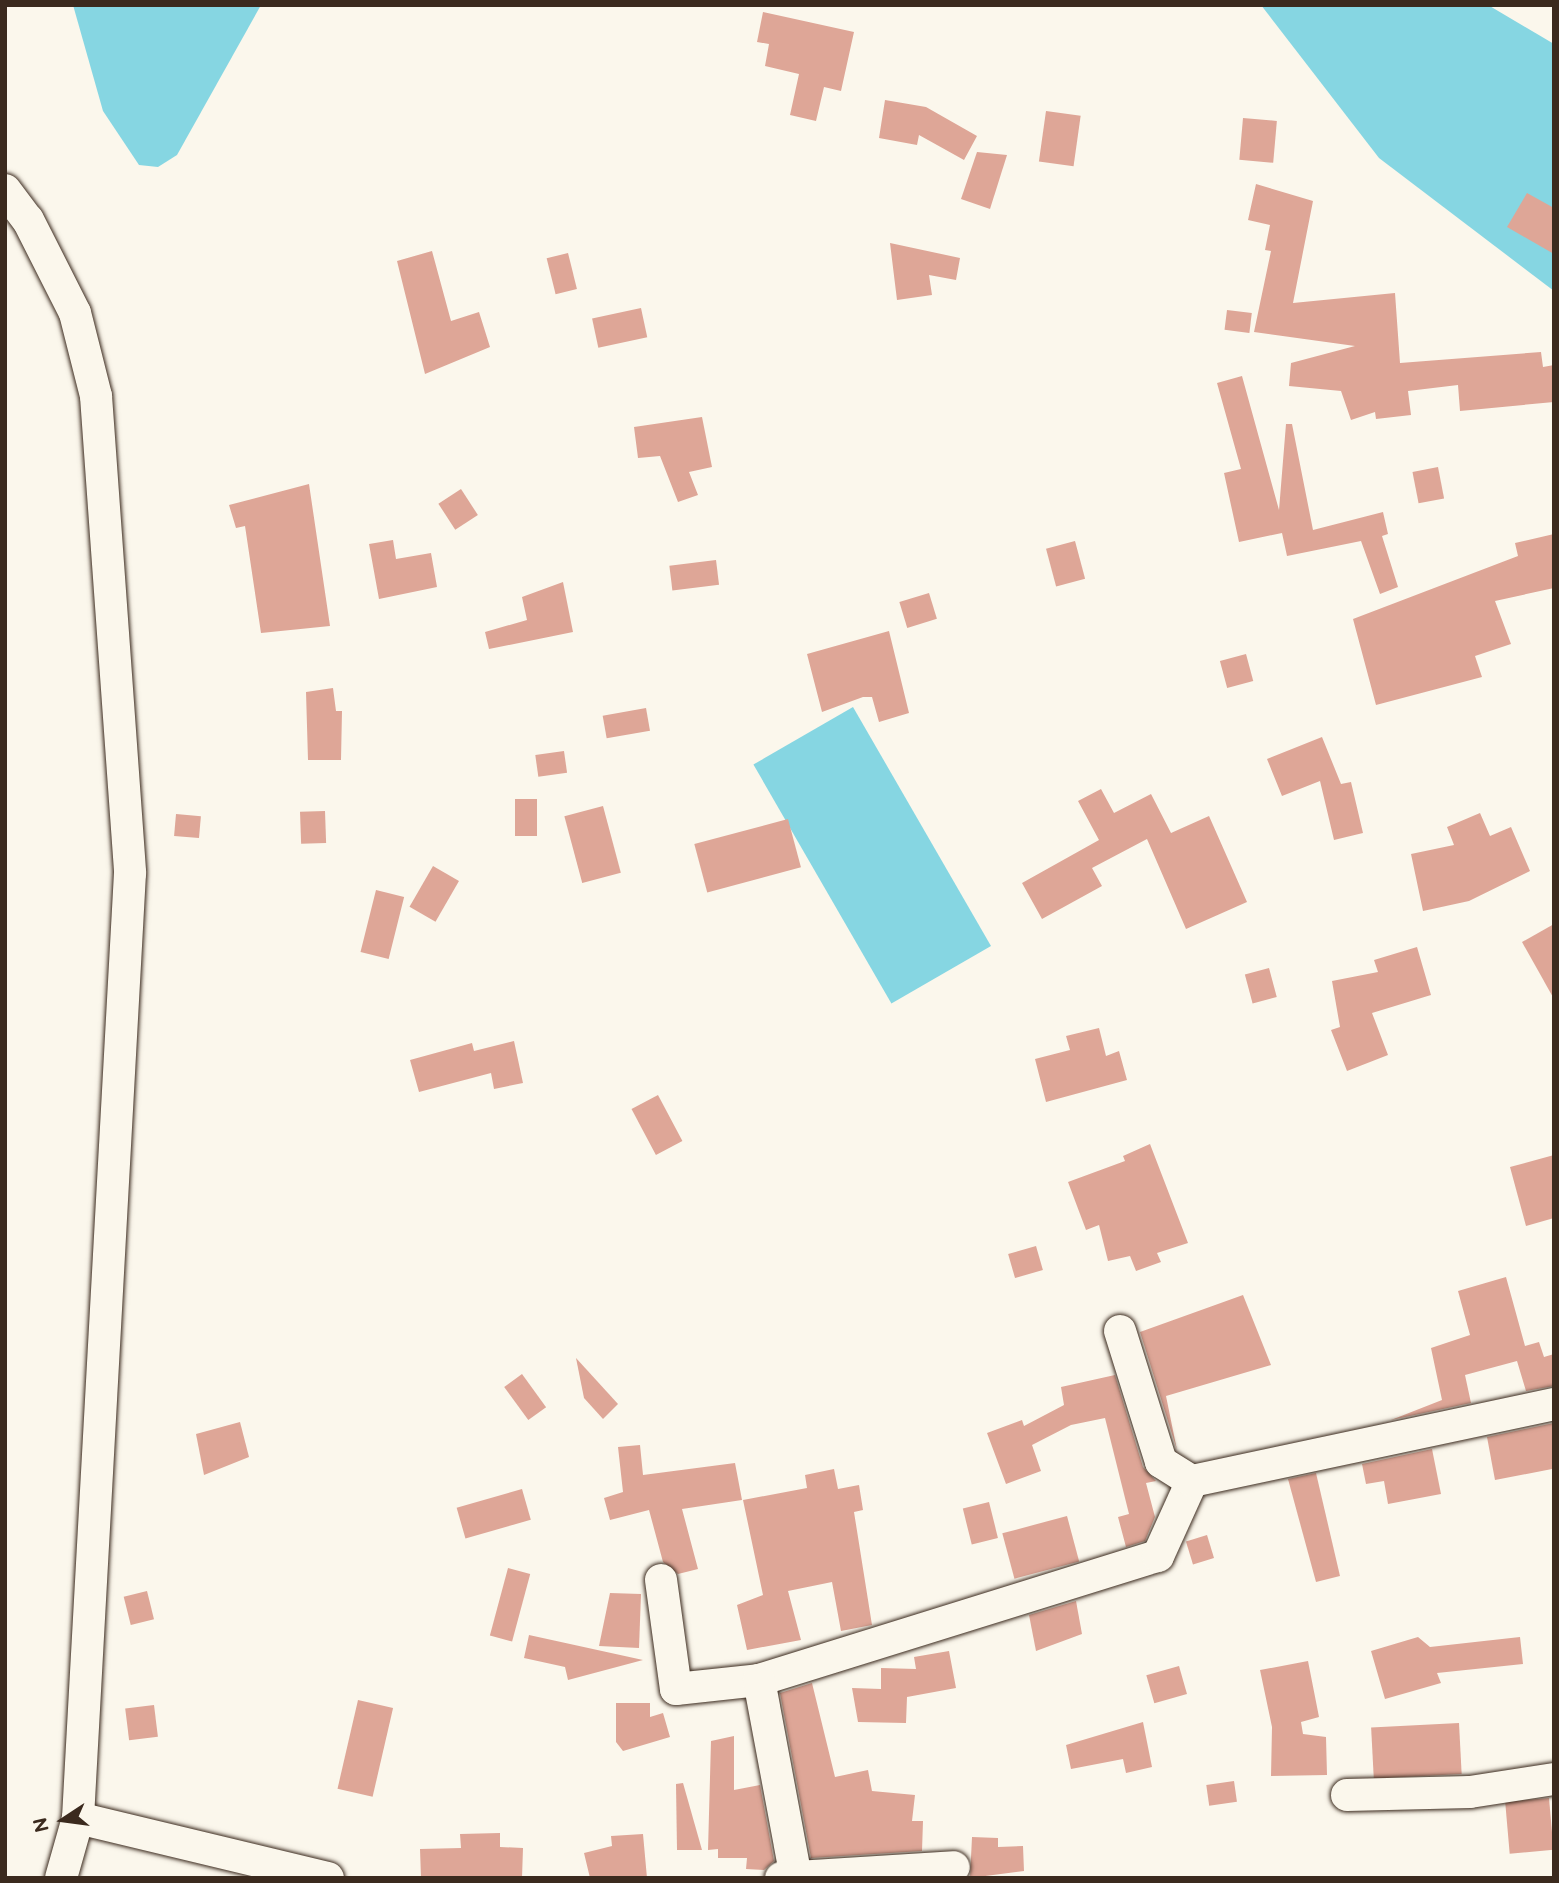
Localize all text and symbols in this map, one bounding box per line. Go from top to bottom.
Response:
north arrow [28,1785,98,1855]
text: N [29,1815,55,1834]

